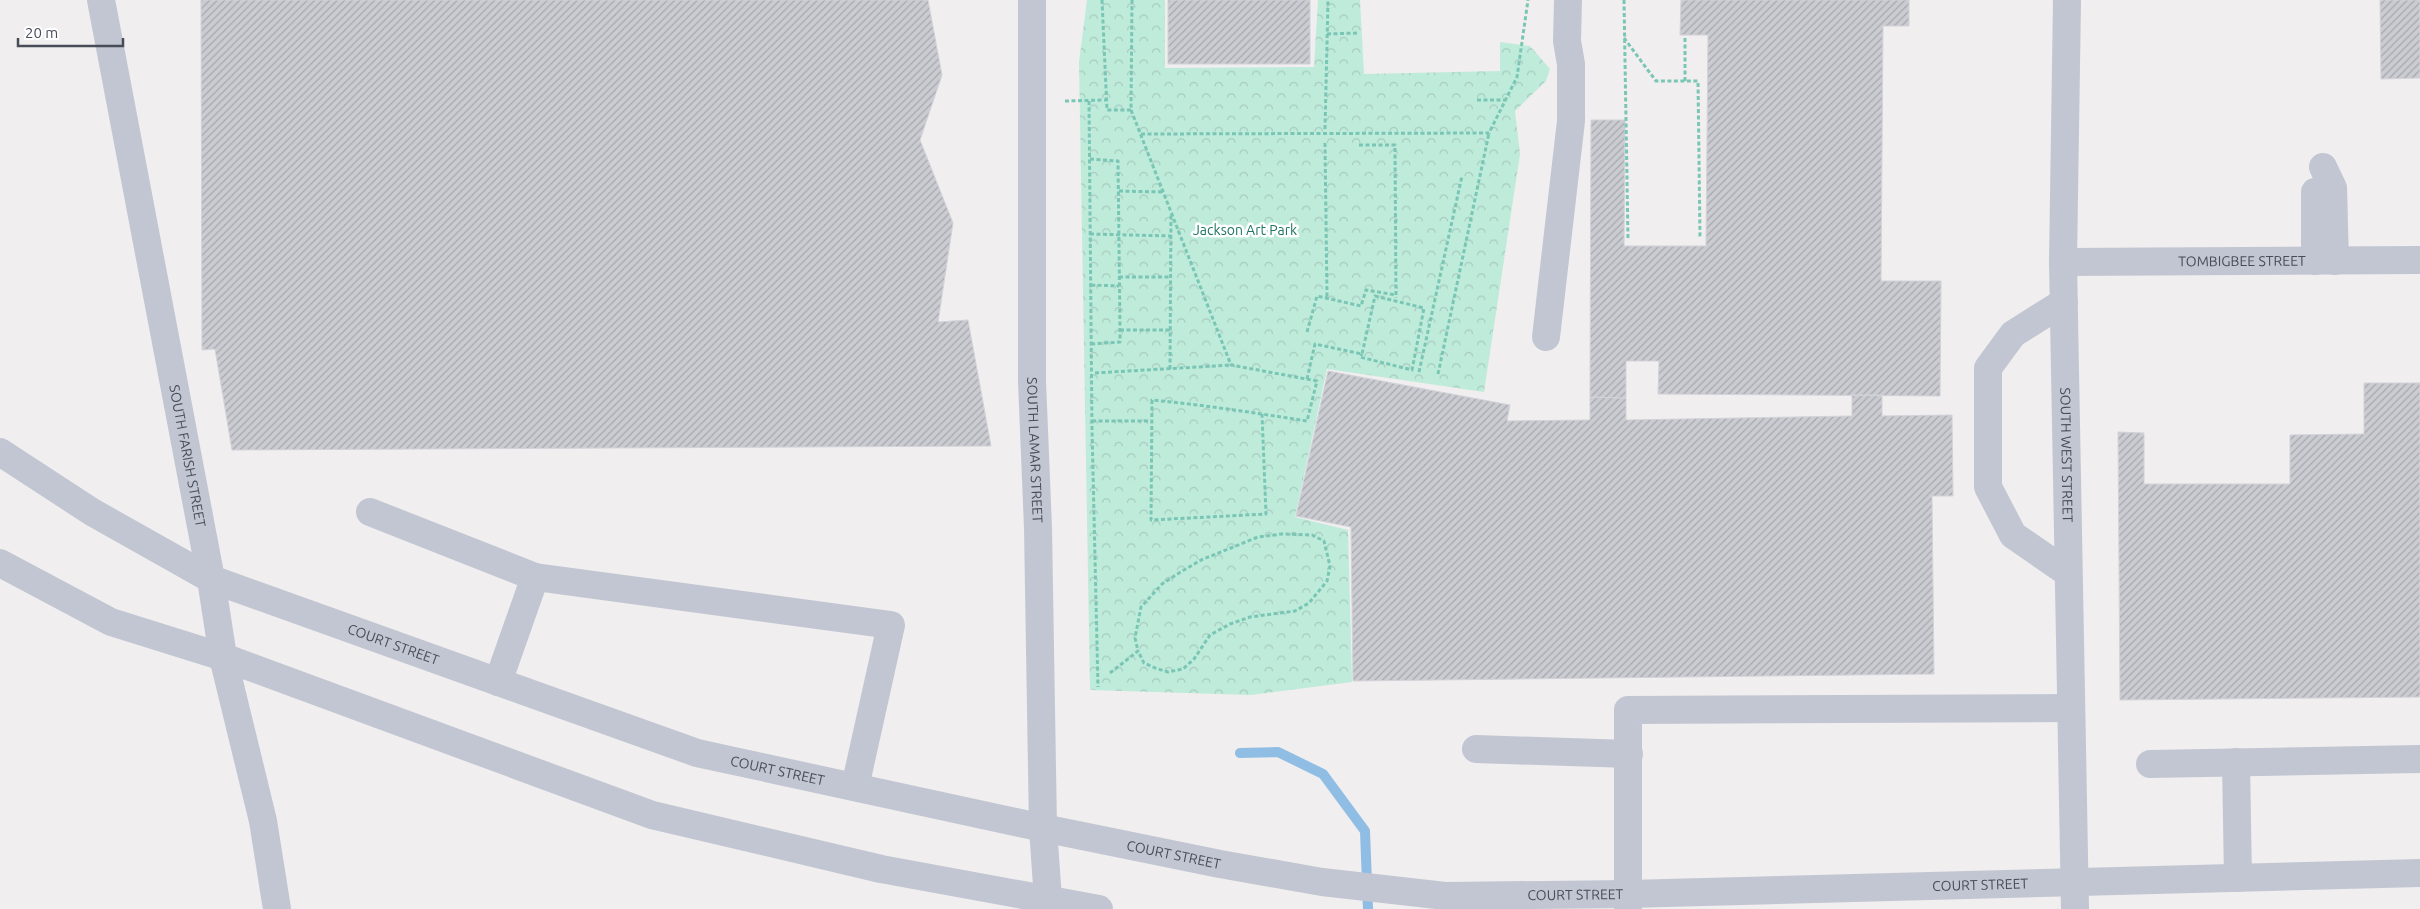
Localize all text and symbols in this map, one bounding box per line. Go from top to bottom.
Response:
scale bar [18,15,122,47]
text: 20 m [25,24,58,41]
park label: Jackson Art Park [1193,222,1297,238]
street label: TOMBIGBEE STREET [2178,253,2306,269]
street label: SOUTH LAMAR STREET [1024,377,1046,523]
street label: SOUTH FARISH STREET [166,383,209,529]
street label: SOUTH WEST STREET [2057,387,2076,523]
street label: COURT STREET [345,621,441,668]
street label: COURT STREET [729,752,826,788]
street label: COURT STREET [1125,837,1223,872]
street label: COURT STREET [1932,875,2029,894]
street label: COURT STREET [1527,886,1624,903]

